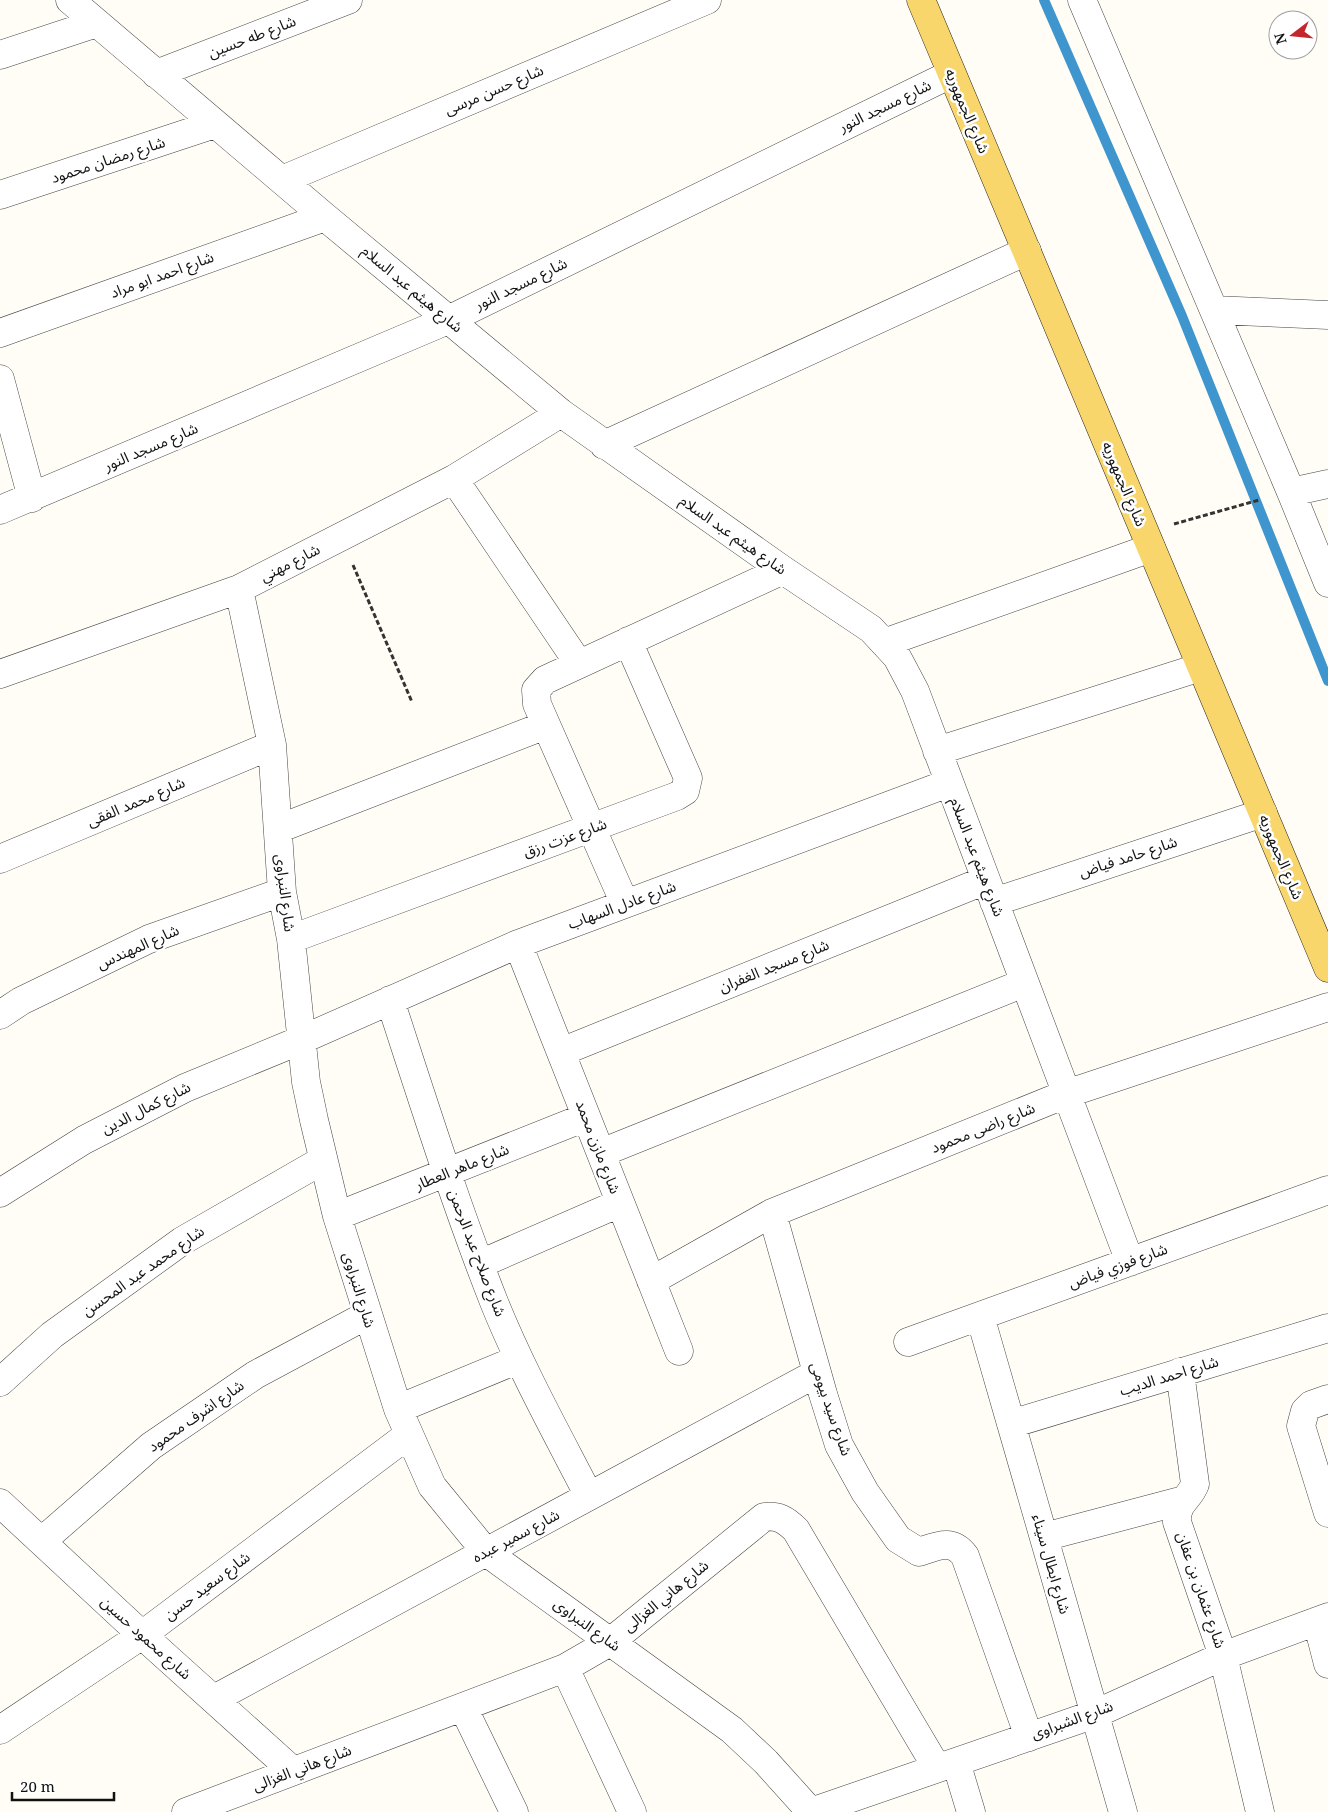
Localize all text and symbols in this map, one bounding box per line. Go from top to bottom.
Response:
street label: شارع طه حسين [205,10,300,65]
north arrow [1268,10,1318,60]
text: N [1269,31,1291,47]
street label: شارع حسن مرسى [441,59,548,122]
street label: شارع الجمهوريه [938,65,995,157]
street label: شارع مسجد النور [834,74,936,139]
street label: شارع رمضان محمود [48,131,169,190]
street label: شارع هيثم عبد السلام [356,240,468,339]
street label: شارع احمد ابو مراد [107,246,217,305]
street label: شارع مسجد النور [470,252,572,317]
street label: شارع مسجد النور [100,417,202,478]
street label: شارع الجمهوريه [1095,438,1152,530]
street label: شارع هيثم عبد السلام [674,490,791,581]
street label: شارع مهني [256,538,325,588]
street label: شارع محمد الفقى [84,771,189,833]
street label: شارع هيثم عبد السلام [943,794,1010,920]
street label: شارع الجمهوريه [1252,811,1309,903]
street label: شارع عزت رزق [520,813,610,864]
street label: شارع حامد فياض [1076,831,1181,884]
street label: شارع النبراوى [268,853,301,933]
street label: شارع عادل السهاب [565,875,680,936]
street label: شارع المهندس [93,919,183,976]
street label: شارع مسجد الغفران [715,934,833,999]
street label: شارع كمال الدين [98,1076,195,1141]
street label: شارع مازن محمد [569,1097,626,1198]
street label: شارع راضى محمود [928,1097,1039,1160]
street label: شارع ماهر العطار [411,1138,513,1197]
street label: شارع صلاح عبد الرحمن [442,1186,512,1321]
street label: شارع محمد عبد المحسن [77,1220,209,1322]
street label: شارع فوزي فياض [1065,1238,1171,1295]
street label: شارع النبراوى [336,1249,381,1331]
street label: شارع احمد الديب [1117,1350,1222,1402]
street label: شارع سيد بيومى [804,1359,857,1459]
street label: شارع اشرف محمود [143,1374,249,1458]
street label: شارع سمير عبده [469,1504,564,1569]
street label: شارع ابطال سيناء [1025,1511,1076,1617]
street label: شارع عثمان بن عفان [1170,1529,1231,1652]
street label: شارع سعيد حسن [159,1546,255,1626]
street label: شارع هاني الغزالى [618,1554,714,1638]
street label: شارع محمود حسين [95,1591,196,1686]
street label: شارع النبراوى [548,1593,625,1658]
street label: شارع الشبراوى [1028,1695,1117,1746]
street label: شارع هاني الغزالى [249,1739,355,1798]
scale bar [12,1770,115,1802]
text: 20 m [20,1776,55,1796]

